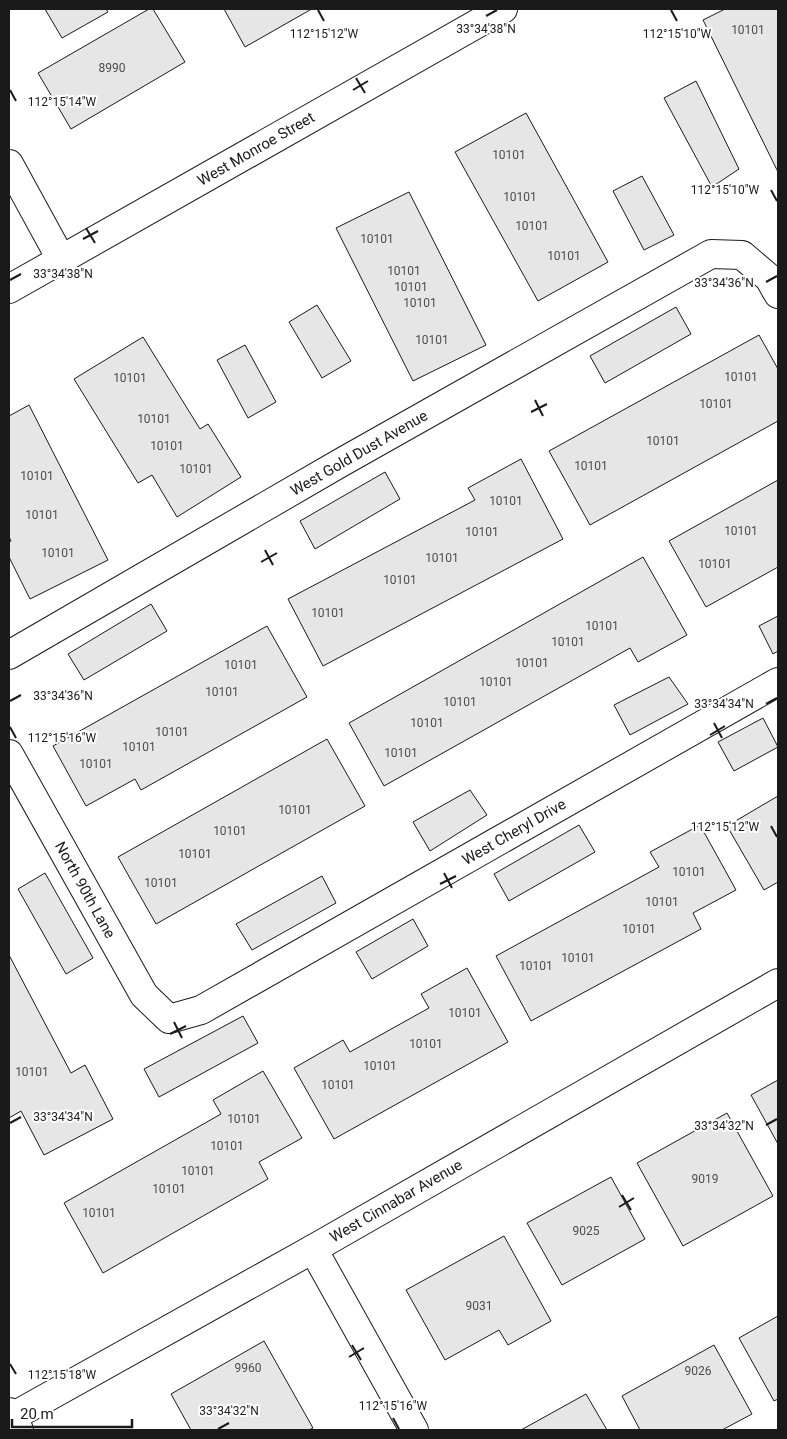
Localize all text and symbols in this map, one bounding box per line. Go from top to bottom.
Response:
text: 33°34'38"N [456,22,516,36]
house number: 10101 [731,23,765,37]
text: 112°15'12"W [290,27,358,41]
text: 112°15'10"W [643,27,711,41]
house number: 8990 [99,61,126,75]
text: 112°15'14"W [28,95,96,109]
street label: West Monroe Street [194,108,318,190]
house number: 10101 [492,148,526,162]
text: 112°15'10"W [691,183,759,197]
house number: 10101 [503,190,537,204]
house number: 10101 [515,219,549,233]
house number: 10101 [360,232,394,246]
house number: 10101 [547,249,581,263]
house number: 10101 [387,264,421,278]
text: 33°34'38"N [33,267,93,281]
text: 33°34'36"N [694,276,754,290]
house number: 10101 [394,280,428,294]
house number: 10101 [403,296,437,310]
house number: 10101 [415,333,449,347]
house number: 10101 [724,370,758,384]
house number: 10101 [113,371,147,385]
house number: 10101 [699,397,733,411]
street label: West Gold Dust Avenue [287,406,431,500]
house number: 10101 [137,412,171,426]
house number: 10101 [646,434,680,448]
house number: 10101 [150,439,184,453]
house number: 10101 [574,459,608,473]
house number: 10101 [179,462,213,476]
house number: 10101 [20,469,54,483]
house number: 10101 [489,494,523,508]
house number: 10101 [25,508,59,522]
house number: 10101 [724,524,758,538]
house number: 10101 [465,525,499,539]
house number: 10101 [41,546,75,560]
house number: 10101 [425,551,459,565]
house number: 10101 [698,557,732,571]
house number: 10101 [383,573,417,587]
house number: 10101 [311,606,345,620]
house number: 10101 [585,619,619,633]
house number: 10101 [551,635,585,649]
house number: 10101 [515,656,549,670]
house number: 10101 [224,658,258,672]
house number: 10101 [479,675,513,689]
house number: 10101 [205,685,239,699]
text: 33°34'36"N [33,689,93,703]
house number: 10101 [443,695,477,709]
text: 33°34'34"N [694,697,754,711]
house number: 10101 [410,716,444,730]
house number: 10101 [155,725,189,739]
text: 112°15'16"W [28,731,96,745]
house number: 10101 [122,740,156,754]
house number: 10101 [384,746,418,760]
house number: 10101 [79,757,113,771]
street label: West Cheryl Drive [459,795,569,869]
house number: 10101 [278,803,312,817]
text: 112°15'12"W [691,820,759,834]
house number: 10101 [213,824,247,838]
street label: North 90th Lane [51,838,119,942]
house number: 10101 [178,847,212,861]
house number: 10101 [672,865,706,879]
house number: 10101 [144,876,178,890]
house number: 10101 [645,895,679,909]
house number: 10101 [622,922,656,936]
house number: 10101 [561,951,595,965]
house number: 10101 [519,959,553,973]
house number: 10101 [448,1006,482,1020]
house number: 10101 [409,1037,443,1051]
house number: 10101 [363,1059,397,1073]
house number: 10101 [15,1065,49,1079]
house number: 10101 [321,1078,355,1092]
text: 33°34'34"N [33,1110,93,1124]
house number: 10101 [227,1112,261,1126]
text: 33°34'32"N [694,1119,754,1133]
house number: 10101 [210,1139,244,1153]
street label: West Cinnabar Avenue [327,1156,465,1246]
house number: 10101 [181,1164,215,1178]
house number: 9019 [692,1172,718,1186]
house number: 10101 [152,1182,186,1196]
house number: 10101 [82,1206,116,1220]
house number: 9025 [573,1224,600,1238]
house number: 9031 [466,1299,492,1313]
house number: 9960 [235,1361,262,1375]
house number: 9026 [685,1364,712,1378]
text: 112°15'18"W [28,1368,96,1382]
scale bar [12,1396,132,1428]
text: 112°15'16"W [359,1399,427,1413]
text: 33°34'32"N [199,1404,259,1418]
text: 20 m [20,1405,54,1423]

